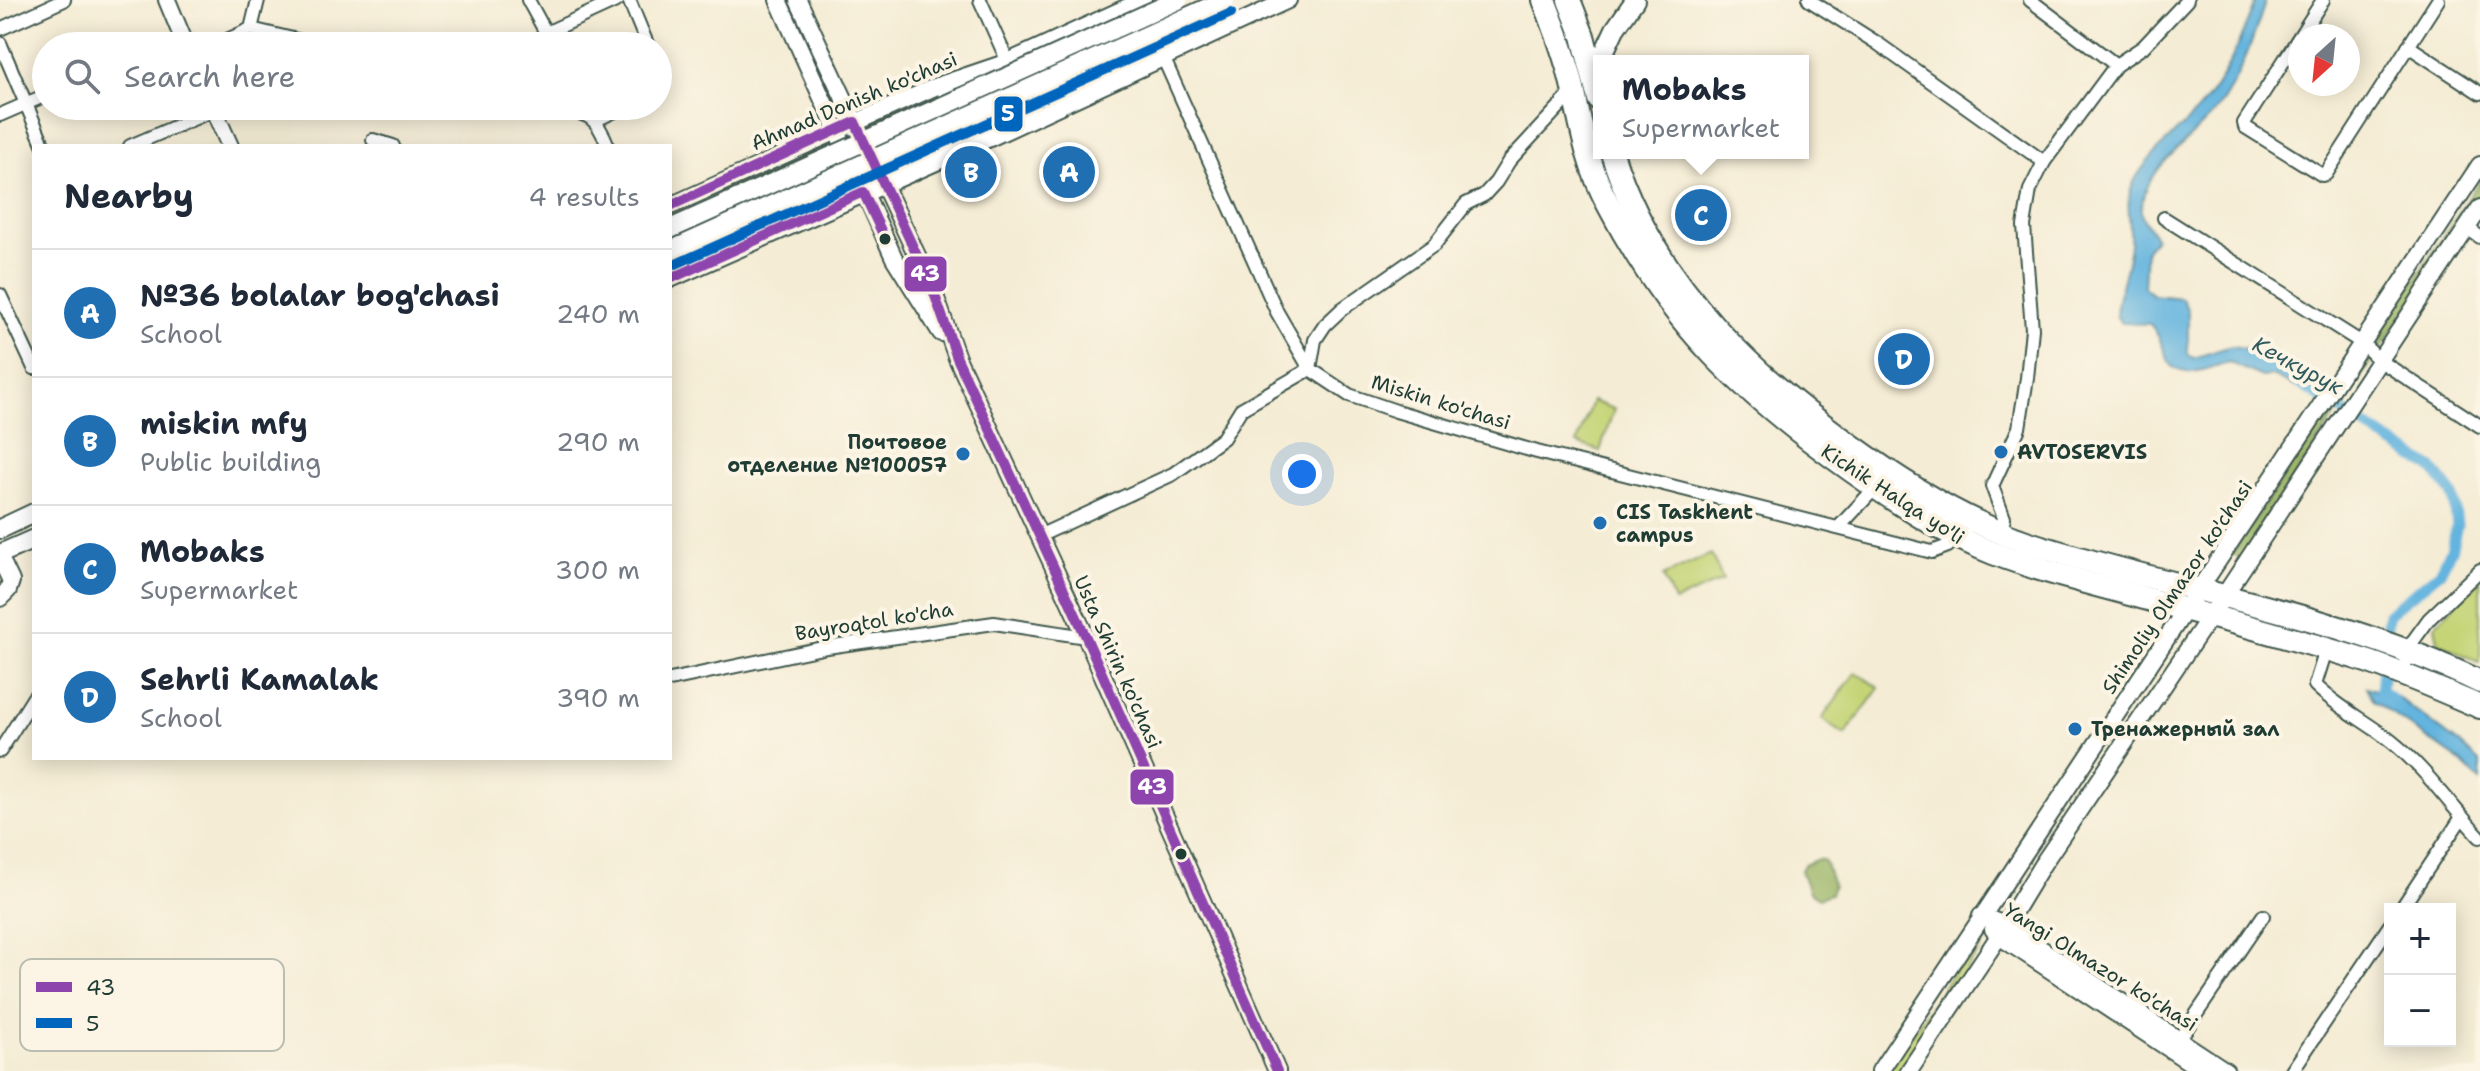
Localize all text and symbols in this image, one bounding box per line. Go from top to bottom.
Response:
north arrow [2288,24,2360,96]
search box [32,32,672,120]
street label: Ahmad Donish ko'chasi [747,46,961,156]
icon: search [60,54,104,98]
popup [1593,55,1809,159]
text: Search here [124,56,295,97]
text: Mobaks [1622,69,1747,110]
line badge: 5 [993,95,1024,133]
text: 5 [1001,99,1015,128]
text: Supermarket [1622,110,1780,145]
pin: B [945,142,997,202]
pin: A [1043,142,1095,202]
text: Nearby [64,173,194,219]
text: 4 results [528,179,640,214]
pin: C [1675,185,1727,245]
unlabelled marker [877,231,893,247]
line badge: 43 [903,255,948,293]
text: 43 [910,259,940,288]
text: №36 bolalar bog'chasi [140,275,500,316]
text: A [80,296,100,331]
text: 240 m [556,296,640,331]
text: School [140,316,222,351]
pin: D [1878,329,1930,389]
water label: Кечкурук [2247,330,2348,402]
street label: Miskin ko'chasi [1368,368,1514,436]
text: miskin mfy [140,403,308,444]
text: B [82,424,98,459]
text: 290 m [556,424,640,459]
place label: Почтовое отделение №100057 [727,429,947,478]
street label: Kichik Halqa yo'li [1816,438,1970,550]
place label: AVTOSERVIS [2017,439,2147,465]
marker: AVTOSERVIS [1992,443,2010,461]
text: Public building [140,444,321,479]
marker: Почтовое отделение №100057 [954,445,972,463]
your location [1282,454,1322,494]
street label: Shimoliy Olmazor ko'chasi [2096,475,2258,699]
place label: CIS Taskhent campus [1616,499,1753,548]
marker: CIS Taskhent campus [1591,514,1609,532]
text: Mobaks [140,531,265,572]
text: C [82,552,98,587]
text: 300 m [555,552,640,587]
street label: Usta Shirin ko'chasi [1068,571,1168,753]
text: Supermarket [140,572,298,607]
street label: Bayroqtol ko'cha [793,596,955,646]
text: Sehrli Kamalak [140,659,379,700]
text: D [81,680,99,715]
text: 390 m [556,680,640,715]
text: School [140,700,222,735]
place label: Тренажерный зал [2091,716,2279,742]
marker: Тренажерный зал [2066,720,2084,738]
line badge: 43 [1129,768,1175,806]
text: 43 [1137,772,1167,801]
unlabelled marker [1173,846,1189,862]
street label: Yangi Olmazor ko'chasi [1999,897,2203,1037]
map controls [2384,903,2456,1047]
button: + [2384,903,2456,975]
legend [20,959,284,1051]
text: 43 [86,973,115,1002]
button: − [2384,975,2456,1047]
text: 5 [86,1009,100,1038]

